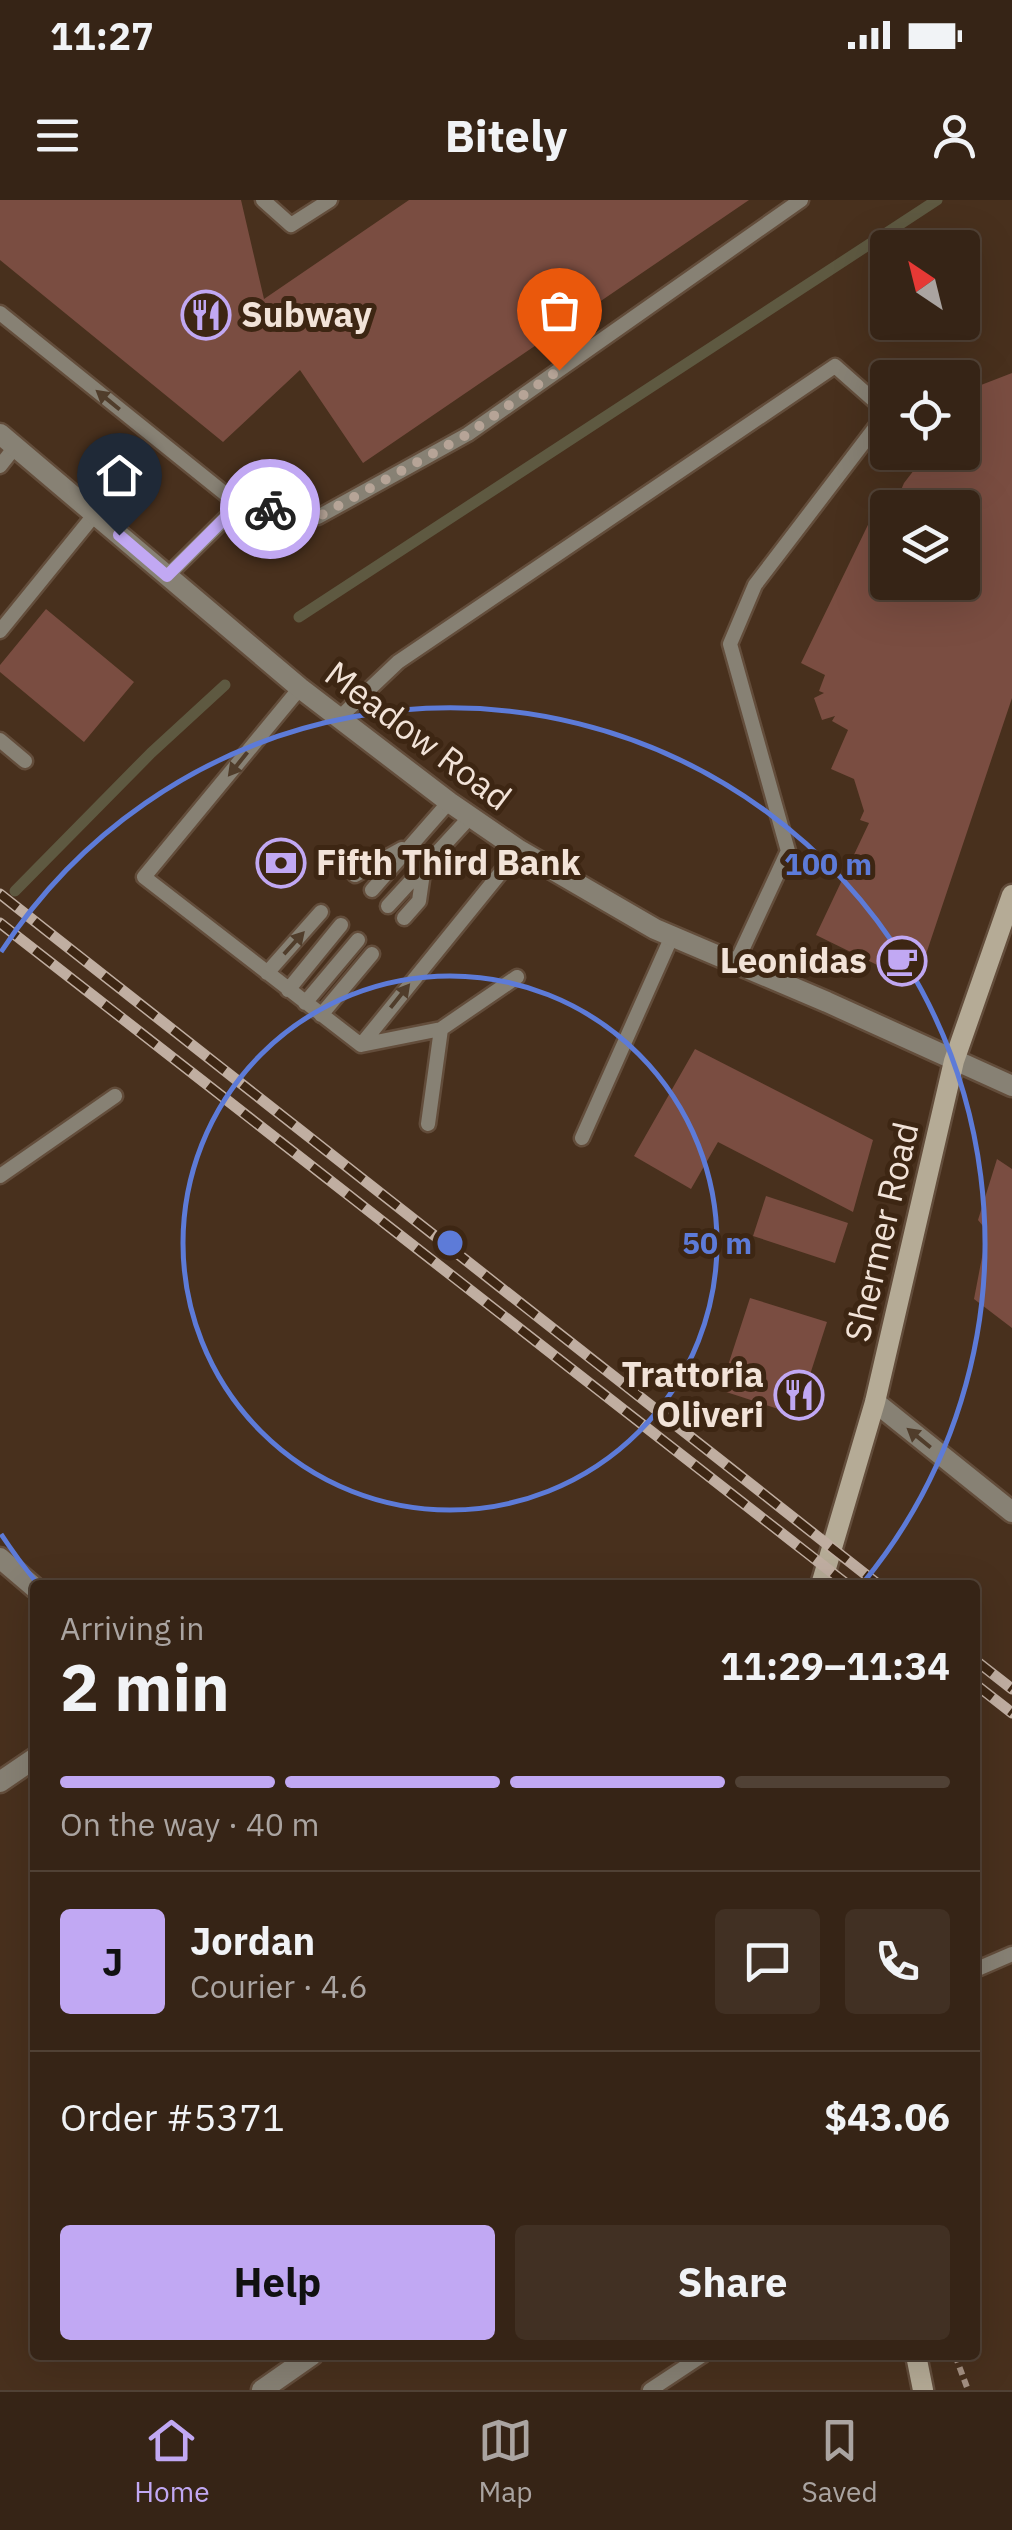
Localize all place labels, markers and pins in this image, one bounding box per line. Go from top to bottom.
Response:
pin [517,268,602,371]
restaurant icon: Subway [180,289,232,341]
place label: Subway [241,291,372,337]
pin [77,433,162,536]
bank icon: Fifth Third Bank [255,837,307,889]
place label: Fifth Third Bank [316,839,582,885]
cafe icon: Leonidas [876,935,928,987]
place label: Leonidas [720,937,867,983]
centre of rings [432,1225,468,1261]
place label: Trattoria Oliveri [621,1351,764,1437]
restaurant icon: Trattoria Oliveri [773,1369,825,1421]

